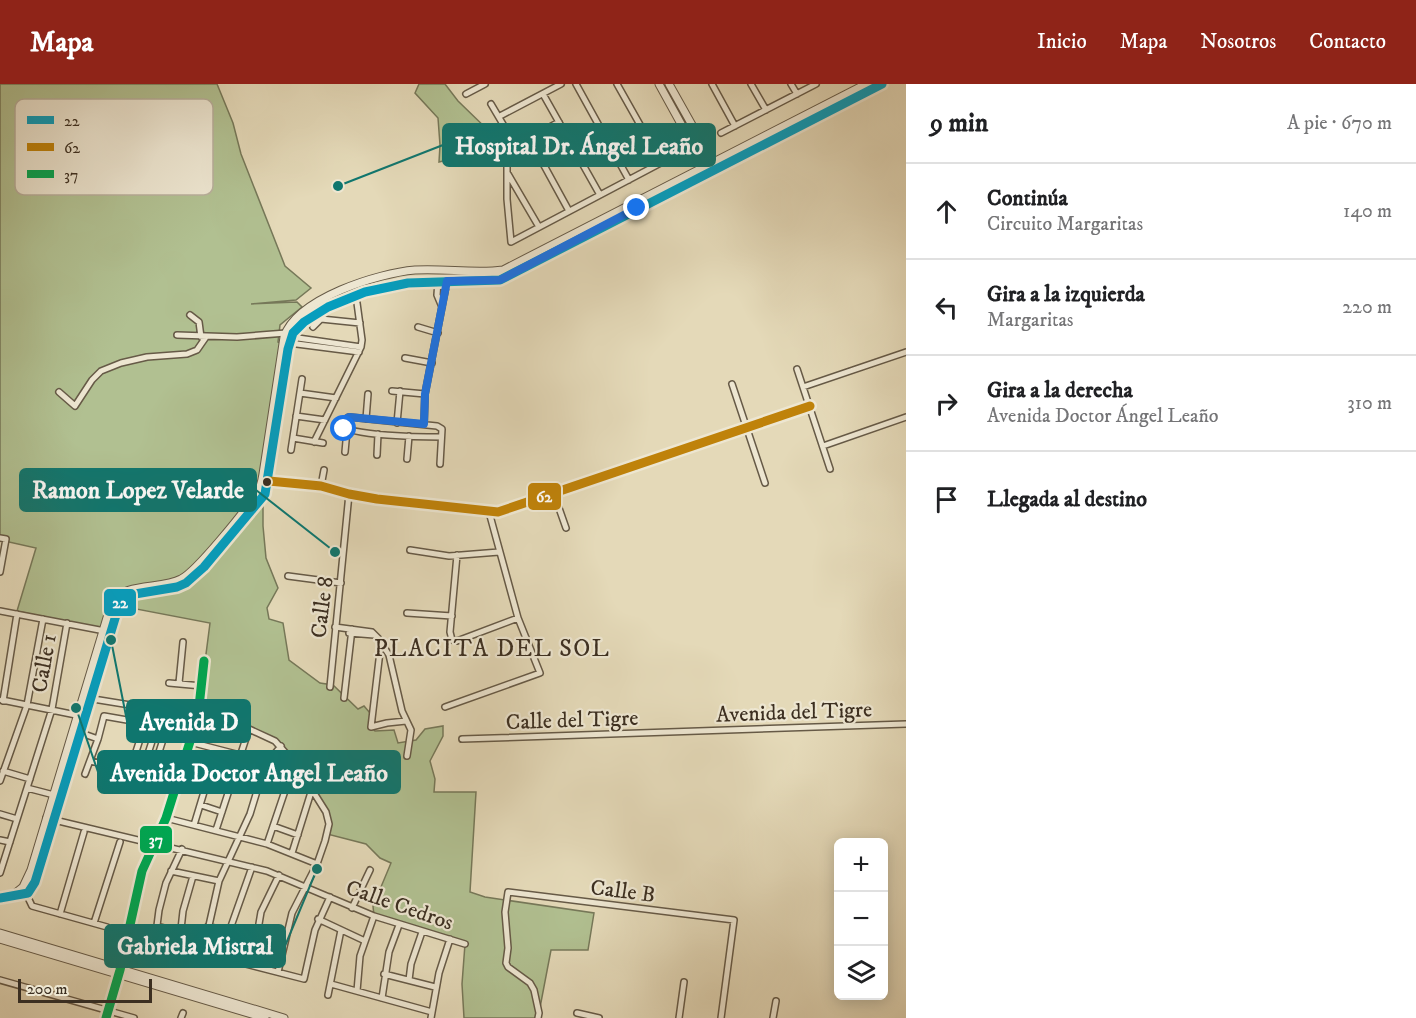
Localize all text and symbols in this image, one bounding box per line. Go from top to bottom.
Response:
text: Mapa [30,25,93,60]
text: Inicio [1037,29,1087,55]
text: Mapa [1120,29,1167,55]
text: Nosotros [1200,29,1276,55]
text: Contacto [1309,29,1386,55]
legend [15,99,213,195]
text: 9 min [930,107,988,140]
text: 22 [64,111,80,131]
text: A pie · 670 m [1287,111,1392,136]
callout: Hospital Dr. Ángel Leaño [443,124,715,166]
text: Hospital Dr. Ángel Leaño [455,131,704,162]
text: 62 [64,138,80,158]
text: 37 [64,165,78,185]
text: Continúa [987,185,1068,212]
route end [623,194,649,220]
icon: ahead [930,195,963,228]
text: 140 m [1343,199,1392,224]
text: Circuito Margaritas [987,212,1143,237]
text: Gira a la izquierda [987,281,1145,308]
icon: left [930,291,963,324]
text: 220 m [1342,295,1392,320]
text: Margaritas [987,308,1074,333]
text: Gira a la derecha [987,377,1133,404]
icon: right [930,387,963,420]
text: 310 m [1347,391,1392,416]
text: Avenida Doctor Ángel Leaño [987,404,1219,429]
route start [330,415,356,441]
callout: Ramon Lopez Velarde [20,469,256,511]
text: Ramon Lopez Velarde [32,476,244,506]
unlabelled marker [261,476,273,488]
line badge: 62 [527,482,562,511]
icon: arrive [930,483,963,516]
text: Llegada al destino [987,486,1147,513]
text: 62 [536,487,553,507]
street label: Calle 8 [305,575,340,640]
line badge: 22 [103,588,137,617]
text: 22 [112,593,129,613]
street label: Calle 1 [26,632,63,695]
district label: PLACITA DEL SOL [374,634,610,664]
street label: Avenida del Tigre [716,696,873,729]
callout: Avenida D [127,700,250,742]
street label: Calle del Tigre [505,705,639,736]
text: Avenida D [138,708,239,738]
callout: Avenida Doctor Angel Leaño [98,751,400,793]
text: Avenida Doctor Angel Leaño [109,759,388,789]
line badge: 37 [139,825,173,854]
text: 37 [149,830,163,850]
map controls [834,838,888,1000]
button: + [834,838,888,892]
street label: Calle Cedros [342,874,457,936]
street label: Calle B [589,874,657,909]
button: − [834,892,888,946]
callout: Gabriela Mistral [105,925,285,967]
text: Gabriela Mistral [117,932,274,962]
button: layers [834,946,888,1000]
scale bar [18,976,152,1004]
text: 200 m [27,979,68,999]

